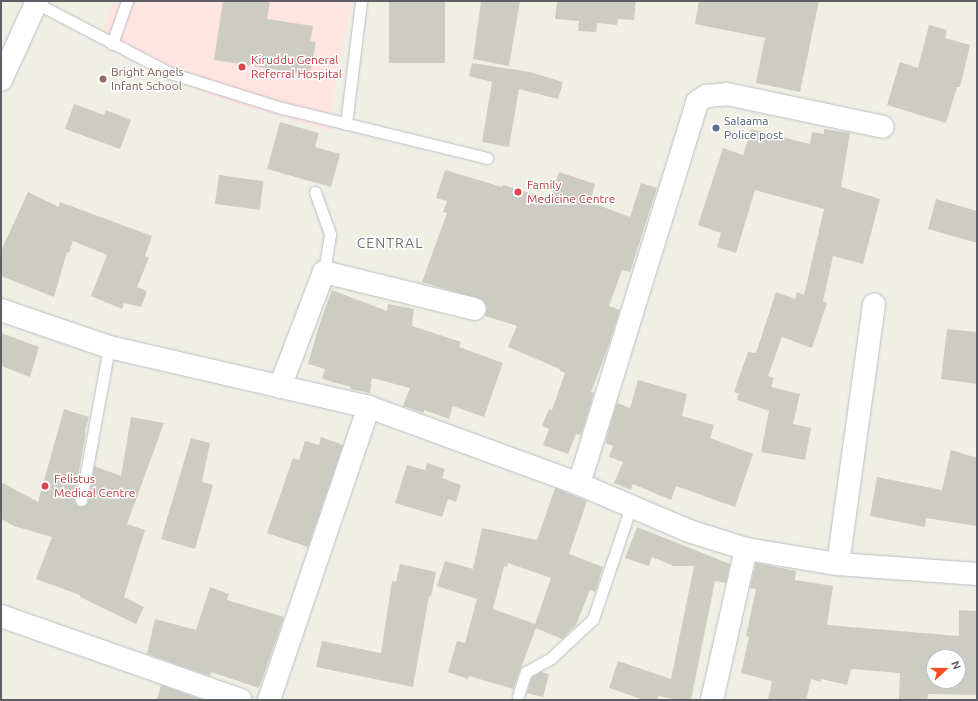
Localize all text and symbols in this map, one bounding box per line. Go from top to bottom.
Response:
place label: Kiruddu General Referral Hospital [251,53,342,81]
marker: Kiruddu General Referral Hospital [236,61,248,73]
place label: Bright Angels Infant School [111,65,184,93]
marker: Bright Angels Infant School [98,74,108,84]
place label: Salaama Police post [724,114,783,142]
marker: Salaama Police post [711,123,721,133]
place label: Family Medicine Centre [527,178,615,206]
marker: Family Medicine Centre [512,186,524,198]
district label: CENTRAL [357,235,423,251]
place label: Felistus Medical Centre [54,472,135,500]
marker: Felistus Medical Centre [39,480,51,492]
north arrow [926,649,966,689]
text: N [949,659,963,671]

